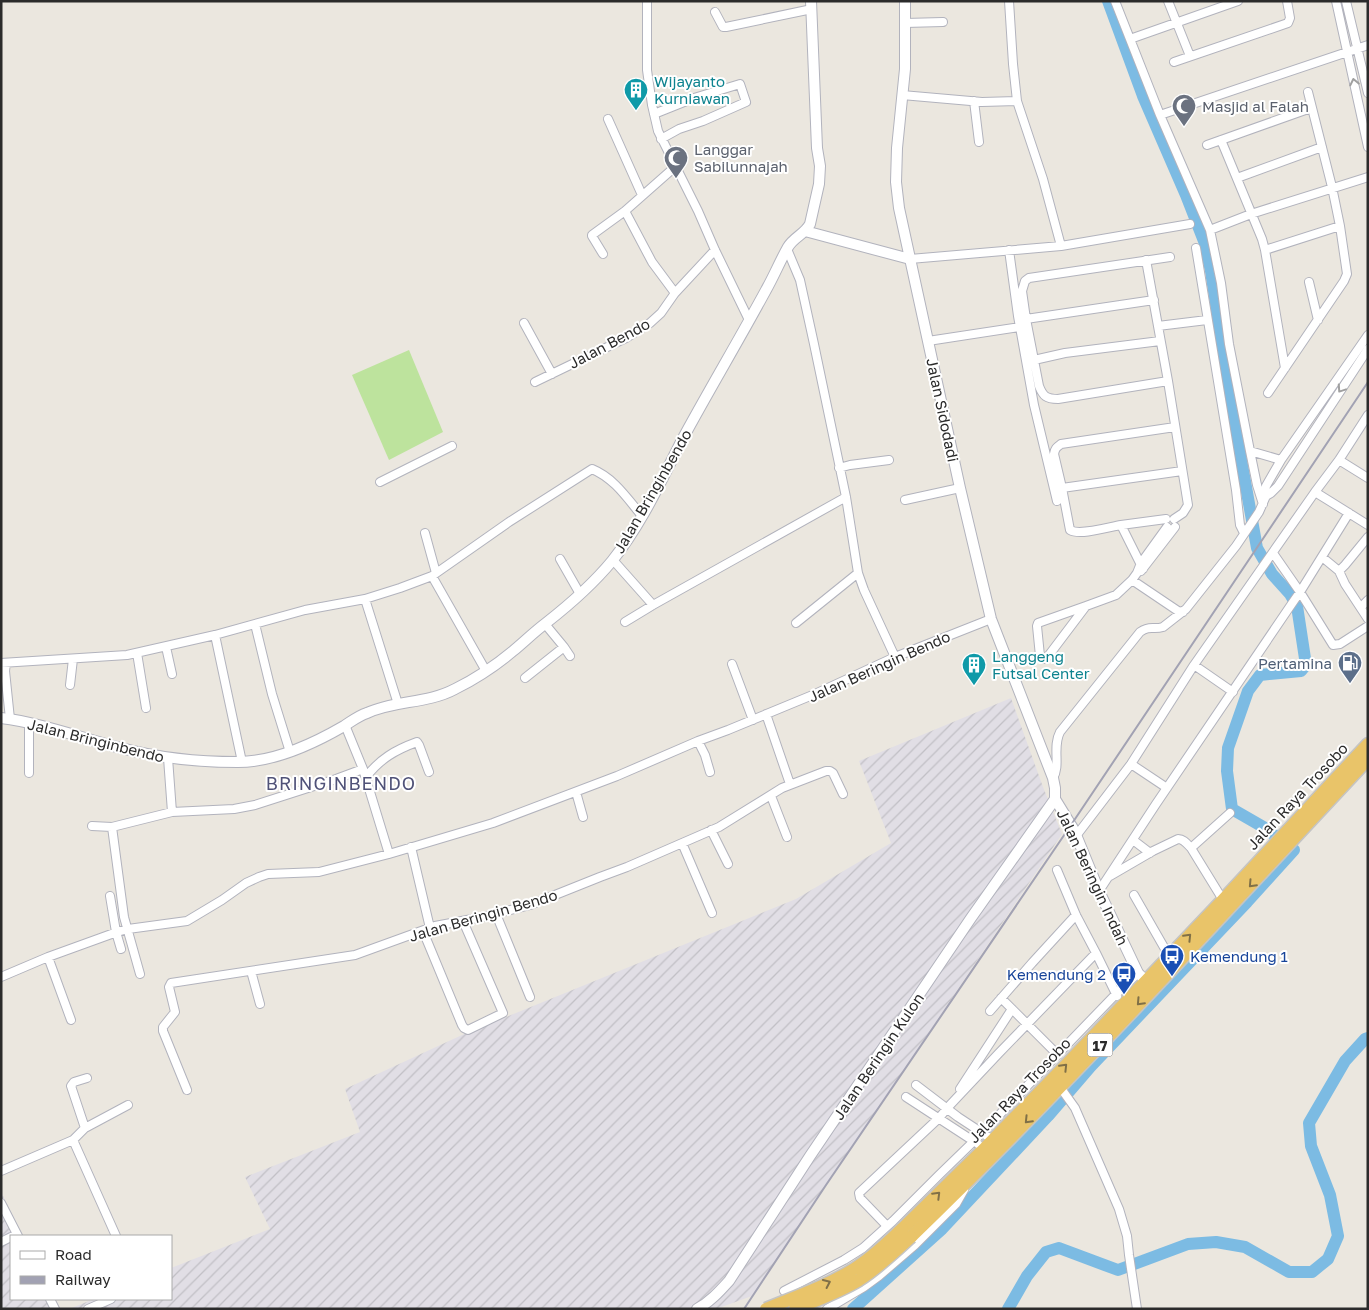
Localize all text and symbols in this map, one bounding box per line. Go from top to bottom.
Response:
place label: Wijayanto Kurniawan [654,72,730,107]
building icon: Wijayanto Kurniawan [623,77,649,111]
one-way arrow [1349,77,1360,86]
mosque icon: Masjid al Falah [1171,93,1197,127]
place label: Masjid al Falah [1202,97,1309,115]
place label: Langgar Sabilunnajah [694,140,788,175]
mosque icon: Langgar Sabilunnajah [663,145,689,179]
street label: Jalan Bendo [565,314,653,372]
street label: Jalan Sidodadi [923,356,963,464]
one-way arrow [1338,384,1347,393]
street label: Jalan Bringinbendo [609,426,695,556]
street label: Jalan Beringin Bendo [805,627,953,705]
place label: Langgeng Futsal Center [992,647,1090,682]
fuel station icon: Pertamina [1337,650,1363,684]
building icon: Langgeng Futsal Center [961,652,987,686]
place label: Pertamina [1258,654,1332,672]
street label: Jalan Bringinbendo [26,714,166,766]
street label: Jalan Raya Trosobo [1243,739,1351,853]
district label: BRINGINBENDO [266,772,416,794]
street label: Jalan Beringin Indah [1054,806,1132,948]
one-way arrow [1249,878,1258,887]
street label: Jalan Beringin Bendo [407,885,559,945]
one-way arrow [1182,933,1191,942]
bus stop icon: Kemendung 1 [1159,943,1185,977]
place label: Kemendung 1 [1190,947,1288,965]
bus stop icon: Kemendung 2 [1111,961,1137,995]
place label: Kemendung 2 [1007,965,1106,983]
street label: Jalan Beringin Kulon [829,989,927,1123]
one-way arrow [1137,996,1146,1005]
street label: Jalan Raya Trosobo [964,1034,1074,1146]
road number: 17 [1088,1034,1112,1056]
one-way arrow [1058,1064,1067,1073]
one-way arrow [1025,1114,1034,1123]
one-way arrow [931,1192,940,1201]
legend [10,1235,172,1300]
text: Road [55,1245,92,1263]
text: Railway [55,1270,111,1288]
one-way arrow [822,1279,831,1290]

